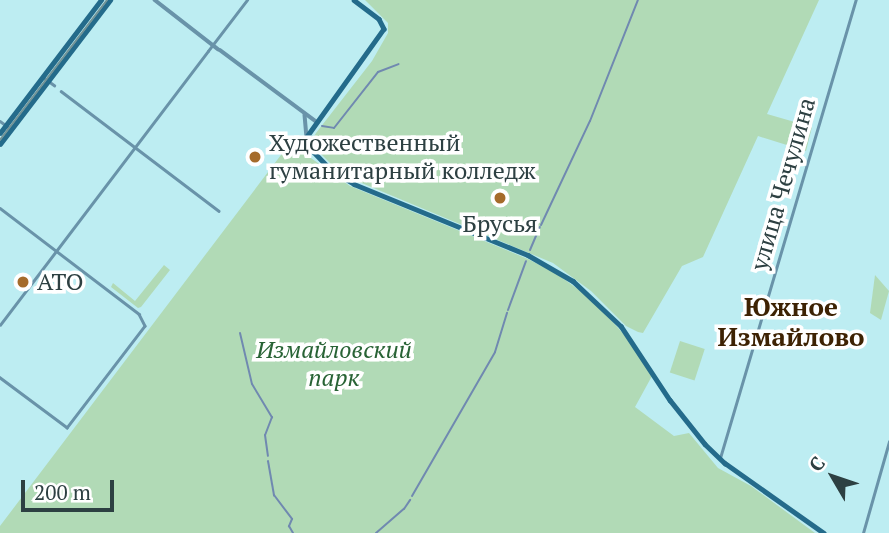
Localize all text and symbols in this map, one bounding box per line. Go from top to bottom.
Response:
street label: улица Чечулина [745,94,821,274]
place label: Художественный гуманитарный колледж [269,129,535,185]
marker: Художественный гуманитарный колледж [247,149,263,165]
marker: Брусья [492,190,508,206]
place label: Брусья [462,210,538,238]
place label: АТО [37,268,83,296]
marker: АТО [15,274,31,290]
district label: Южное Измайлово [717,291,865,352]
park label: Измайловский парк [256,336,412,392]
north arrow [798,442,868,512]
text: С [803,451,830,476]
scale bar [24,466,117,510]
text: 200 m [34,478,91,506]

